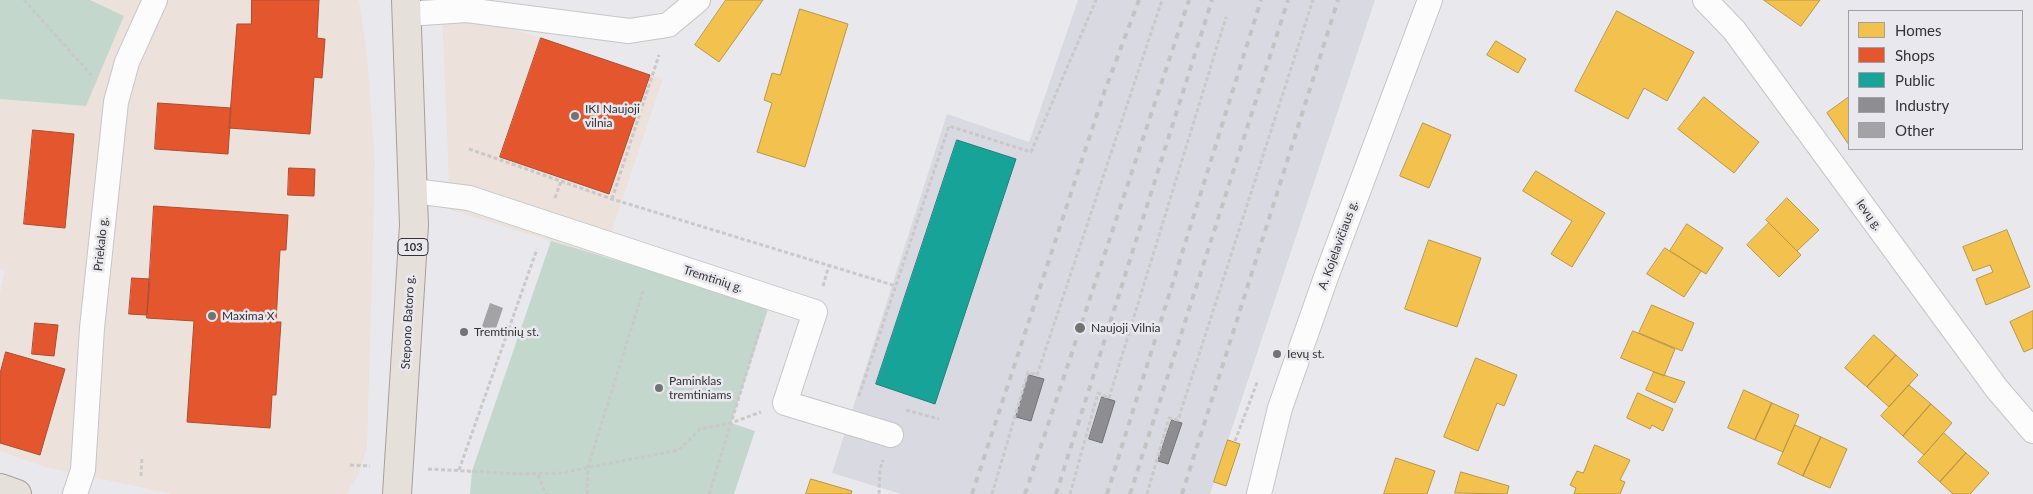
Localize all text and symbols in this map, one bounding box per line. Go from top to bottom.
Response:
legend [1848,10,2023,150]
text: Homes [1895,21,1941,39]
text: Shops [1895,46,1935,64]
text: Public [1895,71,1935,89]
text: Industry [1895,96,1949,114]
place label: IKI Naujoji vilnia [585,102,640,130]
marker: IKI Naujoji vilnia [569,110,581,122]
text: Other [1895,121,1934,139]
street label: Ievų g. [1853,197,1885,233]
street label: A. Kojelavičiaus g. [1315,198,1361,292]
street label: Priekalo g. [91,216,111,272]
road number: 103 [398,238,428,256]
street label: Tremtinių g. [681,263,745,295]
street label: Stepono Batoro g. [398,274,418,370]
place label: Maxima X [222,309,274,323]
marker: Maxima X [206,310,218,322]
marker: Naujoji Vilnia [1073,321,1087,335]
place label: Naujoji Vilnia [1091,321,1161,335]
place label: Tremtinių st. [474,325,539,339]
marker: Tremtinių st. [458,326,470,338]
place label: Ievų st. [1287,347,1325,361]
marker: Ievų st. [1271,348,1283,360]
place label: Paminklas tremtiniams [669,374,732,402]
marker: Paminklas tremtiniams [653,382,665,394]

